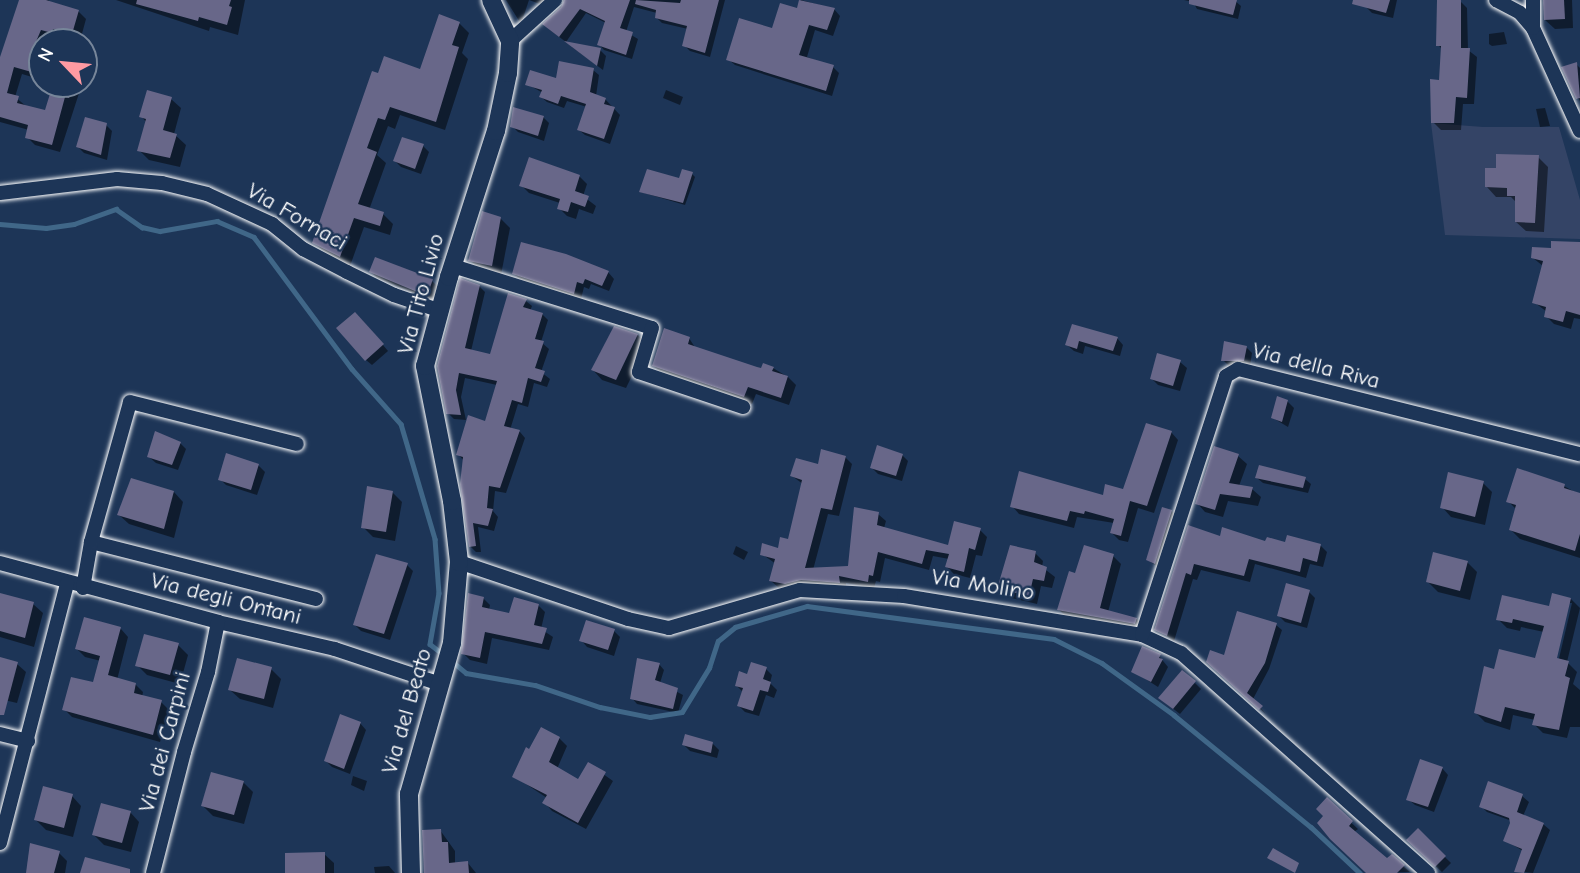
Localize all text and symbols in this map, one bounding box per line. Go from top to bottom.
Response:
north arrow [28,28,98,98]
text: N [33,44,59,65]
street label: Via Fornaci [242,177,352,257]
street label: Via Tito Livio [392,231,450,357]
street label: Via della Riva [1249,337,1383,395]
street label: Via Molino [930,563,1036,607]
street label: Via degli Ontani [148,567,304,631]
street label: Via del Beato [376,645,438,777]
street label: Via dei Carpini [133,669,197,815]

